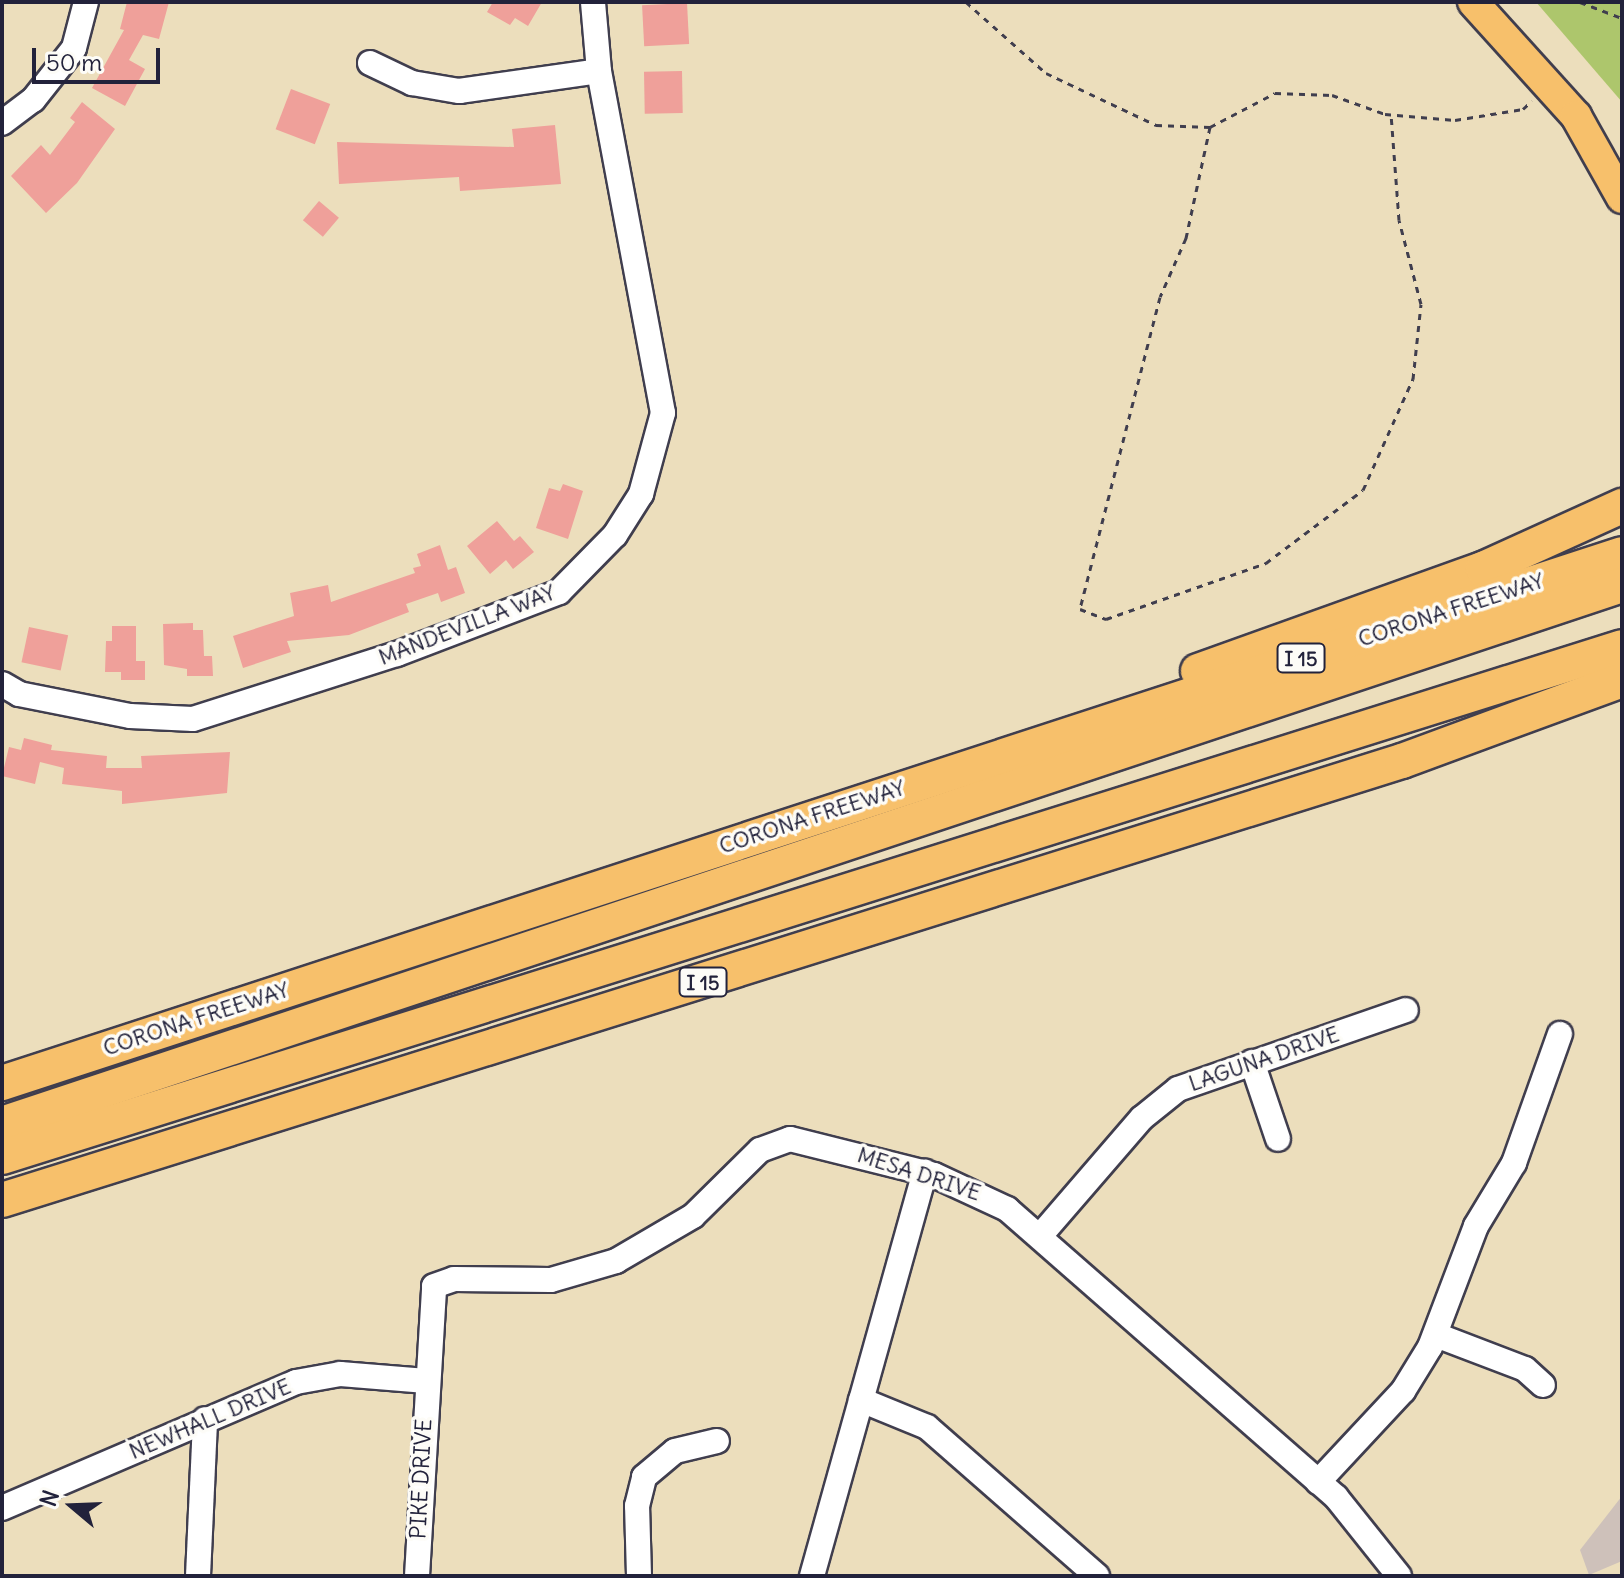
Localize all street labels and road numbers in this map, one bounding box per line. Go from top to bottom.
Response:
street label: CORONA FREEWAY [1355,568,1547,652]
street label: MANDEVILLA WAY [375,579,559,671]
road number: I 15 [1275,642,1327,674]
street label: CORONA FREEWAY [716,775,908,859]
road number: I 15 [677,966,729,998]
street label: CORONA FREEWAY [100,977,292,1061]
street label: LAGUNA DRIVE [1185,1021,1343,1097]
street label: MESA DRIVE [854,1142,984,1206]
street label: NEWHALL DRIVE [125,1373,295,1465]
street label: PIKE DRIVE [405,1418,437,1540]

